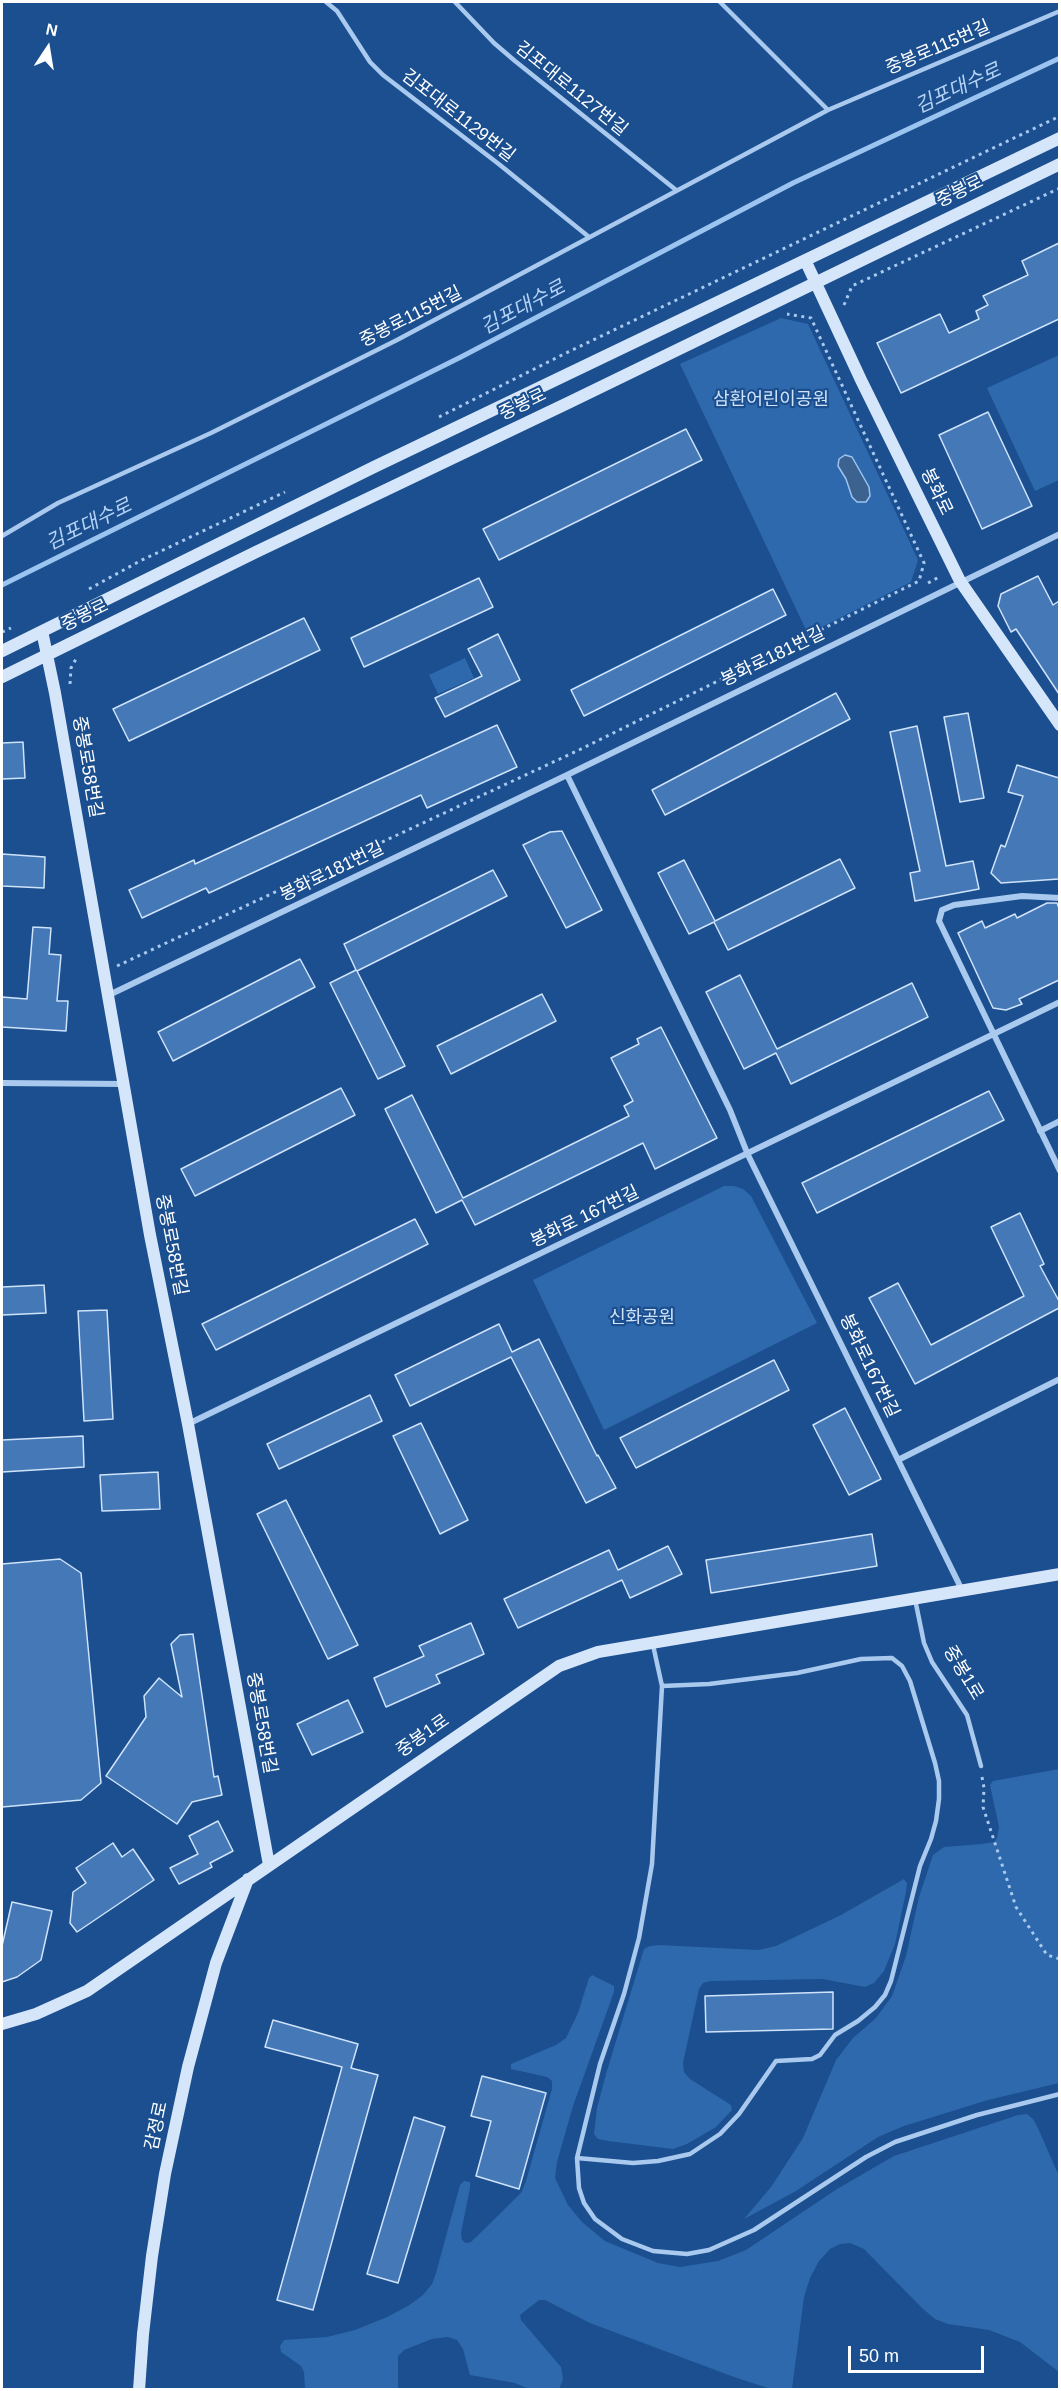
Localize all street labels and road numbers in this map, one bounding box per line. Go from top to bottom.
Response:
street label: 중봉로115번길 [882,16,994,80]
street label: 김포대로1127번길 [511,37,631,141]
street label: 김포대로1129번길 [397,65,519,167]
street label: 중봉로 [933,171,987,213]
street label: 중봉로115번길 [356,282,466,352]
street label: 중봉로 [496,384,550,426]
street label: 봉화로 [915,465,957,519]
street label: 중봉로 [58,595,112,637]
street label: 봉화로181번길 [718,623,828,691]
street label: 중봉로58번길 [67,714,107,820]
street label: 봉화로181번길 [277,838,387,906]
street label: 봉화로 167번길 [527,1181,643,1253]
street label: 중봉로58번길 [151,1192,191,1298]
street label: 봉화로167번길 [835,1311,903,1421]
street label: 중봉1로 [938,1642,988,1704]
street label: 중봉로58번길 [241,1670,281,1776]
street label: 중봉1로 [392,1710,454,1762]
street label: 감정로 [141,2099,173,2153]

